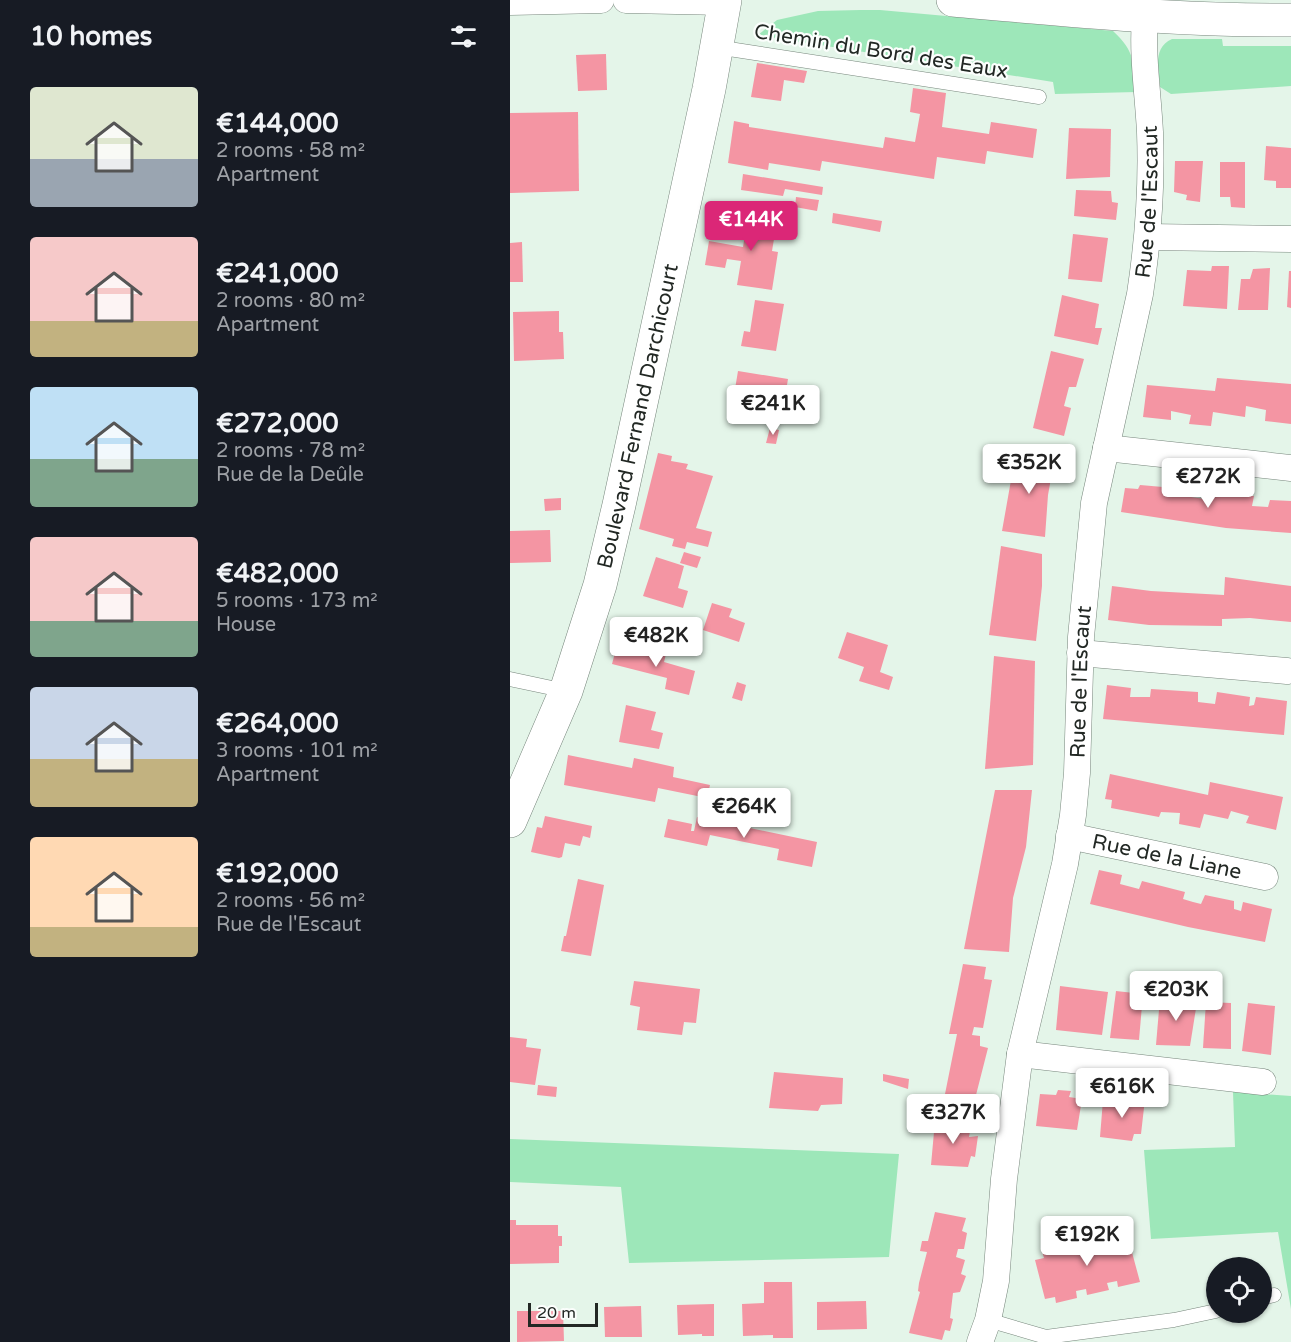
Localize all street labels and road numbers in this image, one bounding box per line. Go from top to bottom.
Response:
street label: Chemin du Bord des Eaux [752,19,1010,84]
street label: Rue de l'Escaut [1130,125,1164,280]
street label: Boulevard Fernand Darchicourt [592,261,684,571]
street label: Rue de l'Escaut [1065,604,1097,758]
street label: Rue de la Liane [1090,829,1244,885]

